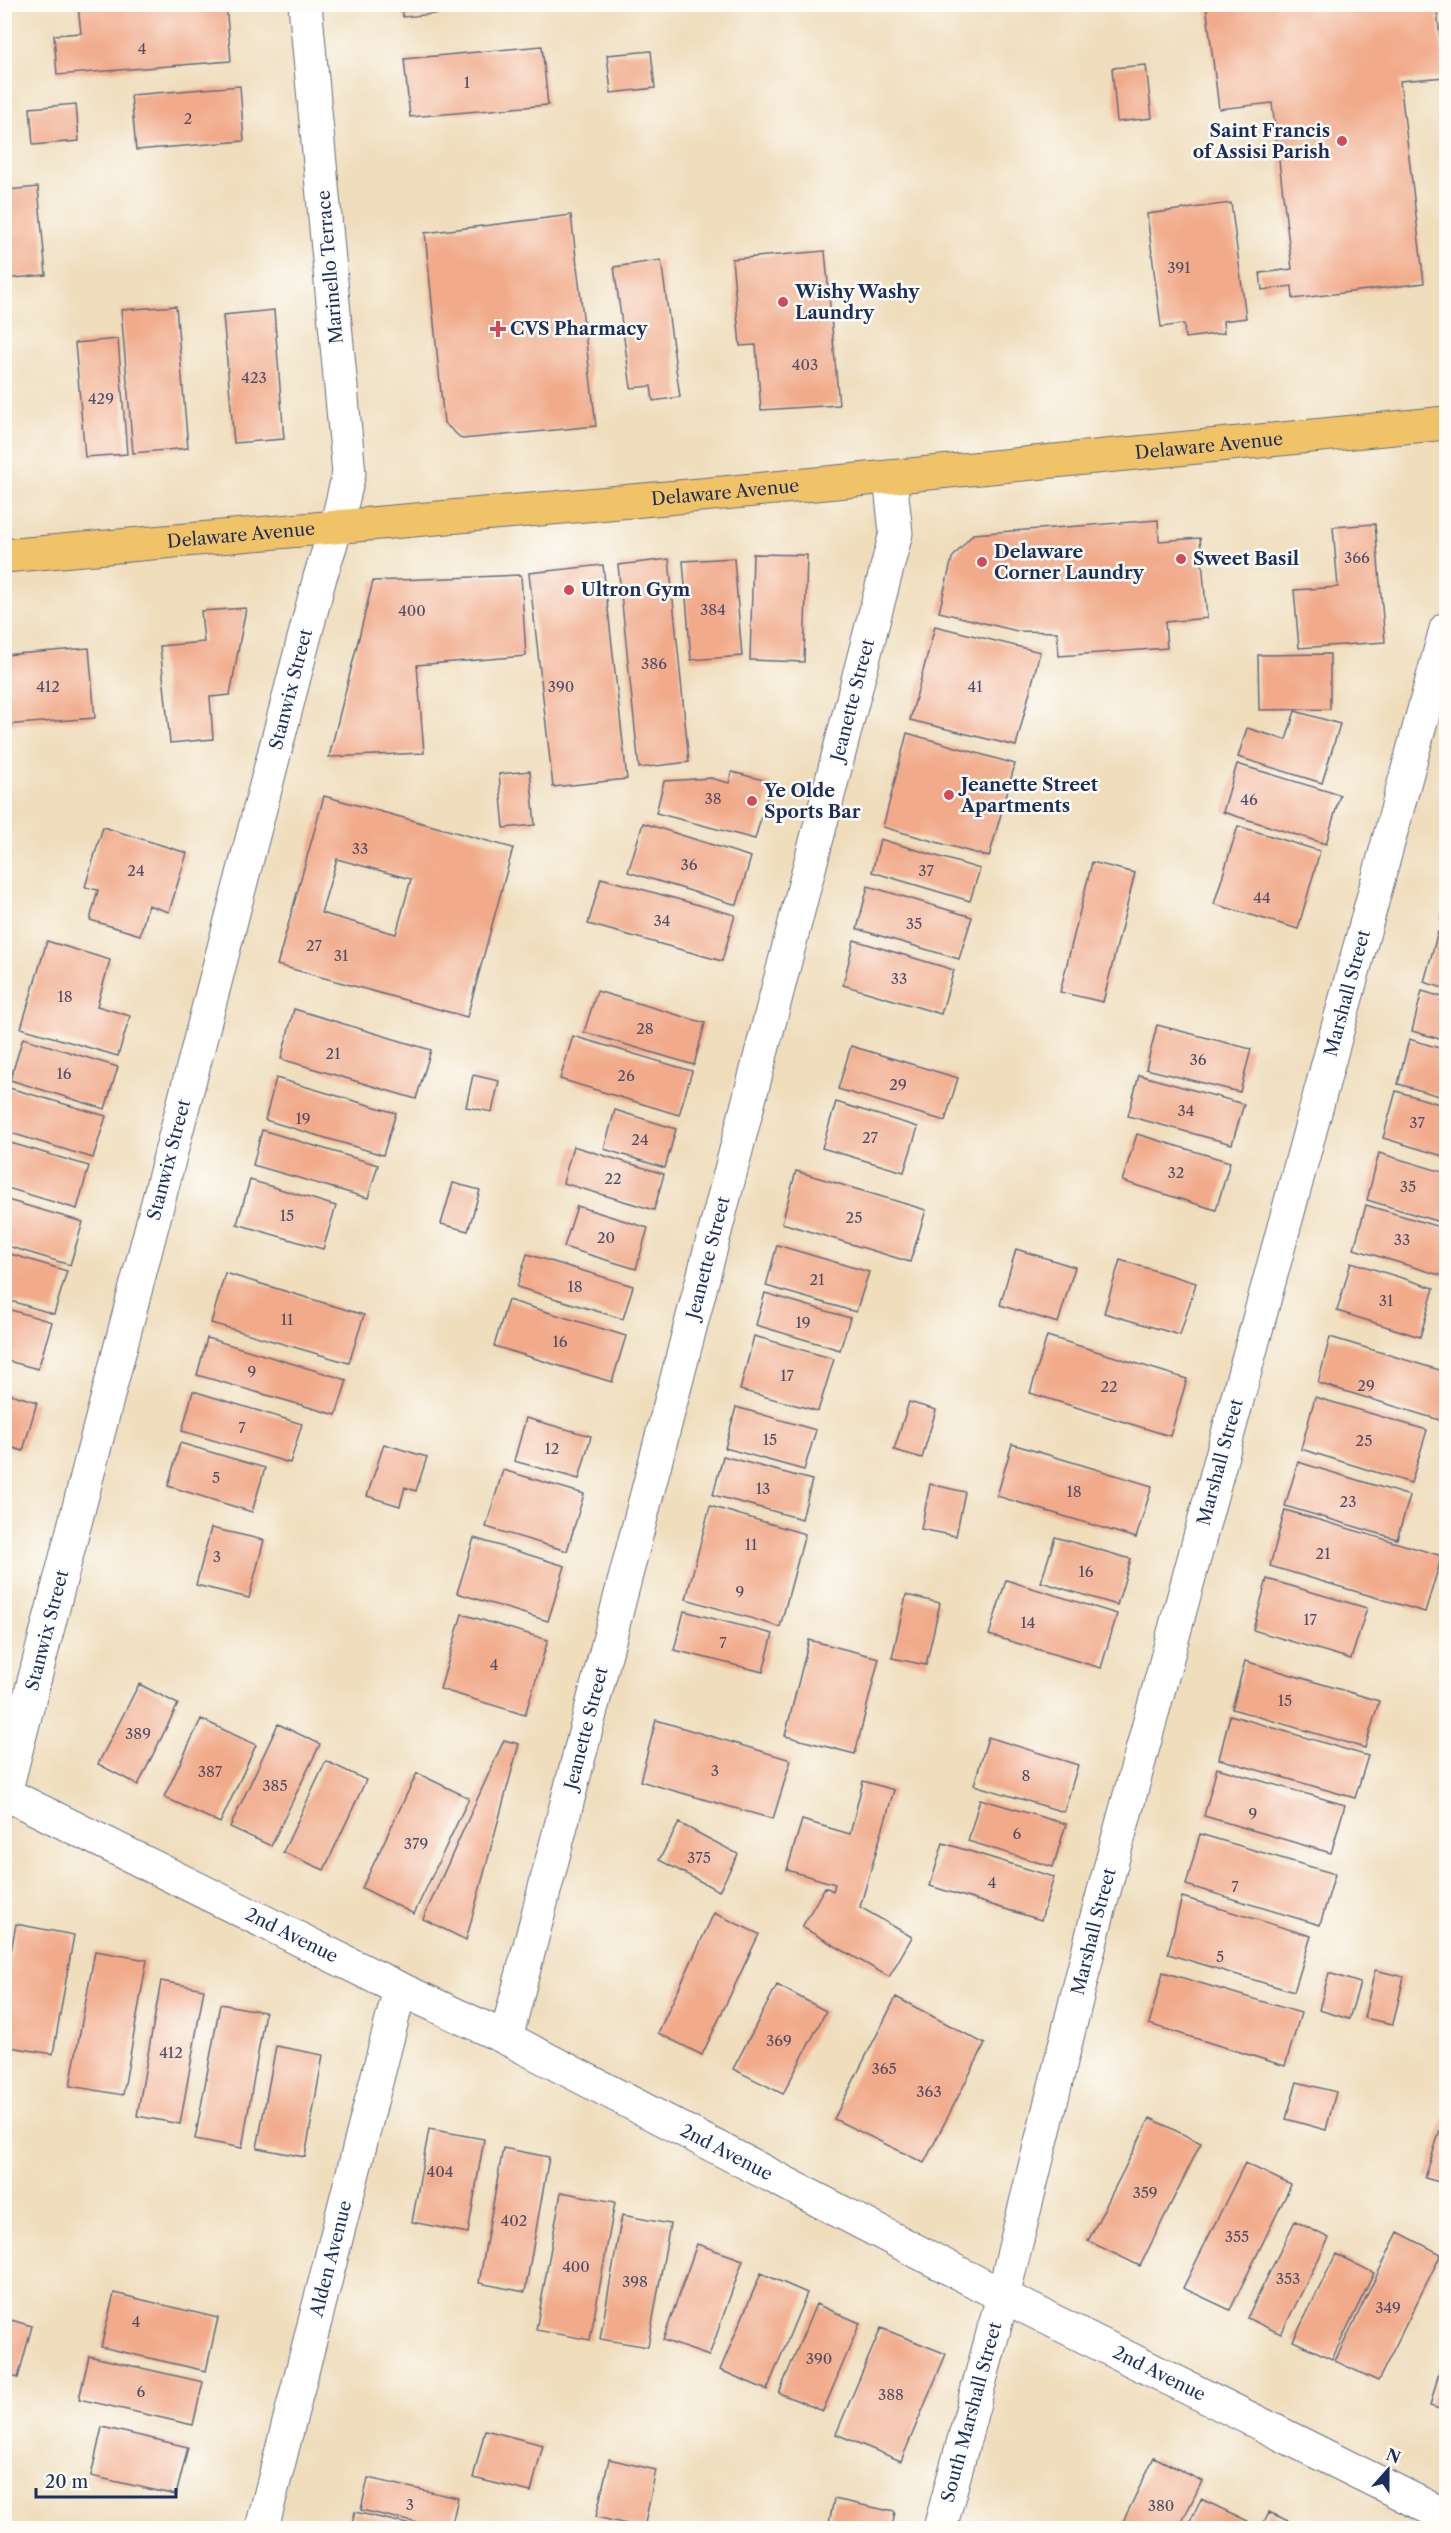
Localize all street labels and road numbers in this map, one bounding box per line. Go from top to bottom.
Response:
street label: Marinello Terrace [312,189,348,345]
street label: Delaware Avenue [1134,428,1284,464]
street label: Delaware Avenue [650,475,800,510]
street label: Delaware Avenue [166,518,316,553]
street label: Stanwix Street [265,626,317,752]
street label: Jeanette Street [825,636,879,767]
street label: Marshall Street [1320,927,1375,1059]
street label: Stanwix Street [143,1096,195,1223]
street label: Jeanette Street [681,1193,735,1324]
street label: Marshall Street [1192,1396,1248,1528]
street label: Stanwix Street [21,1567,73,1693]
street label: Jeanette Street [559,1664,613,1795]
street label: Marshall Street [1067,1865,1121,1997]
street label: 2nd Avenue [242,1903,342,1968]
street label: 2nd Avenue [677,2119,776,2185]
street label: Alden Avenue [305,2198,356,2320]
street label: South Marshall Street [936,2319,1007,2505]
street label: 2nd Avenue [1109,2341,1209,2406]

